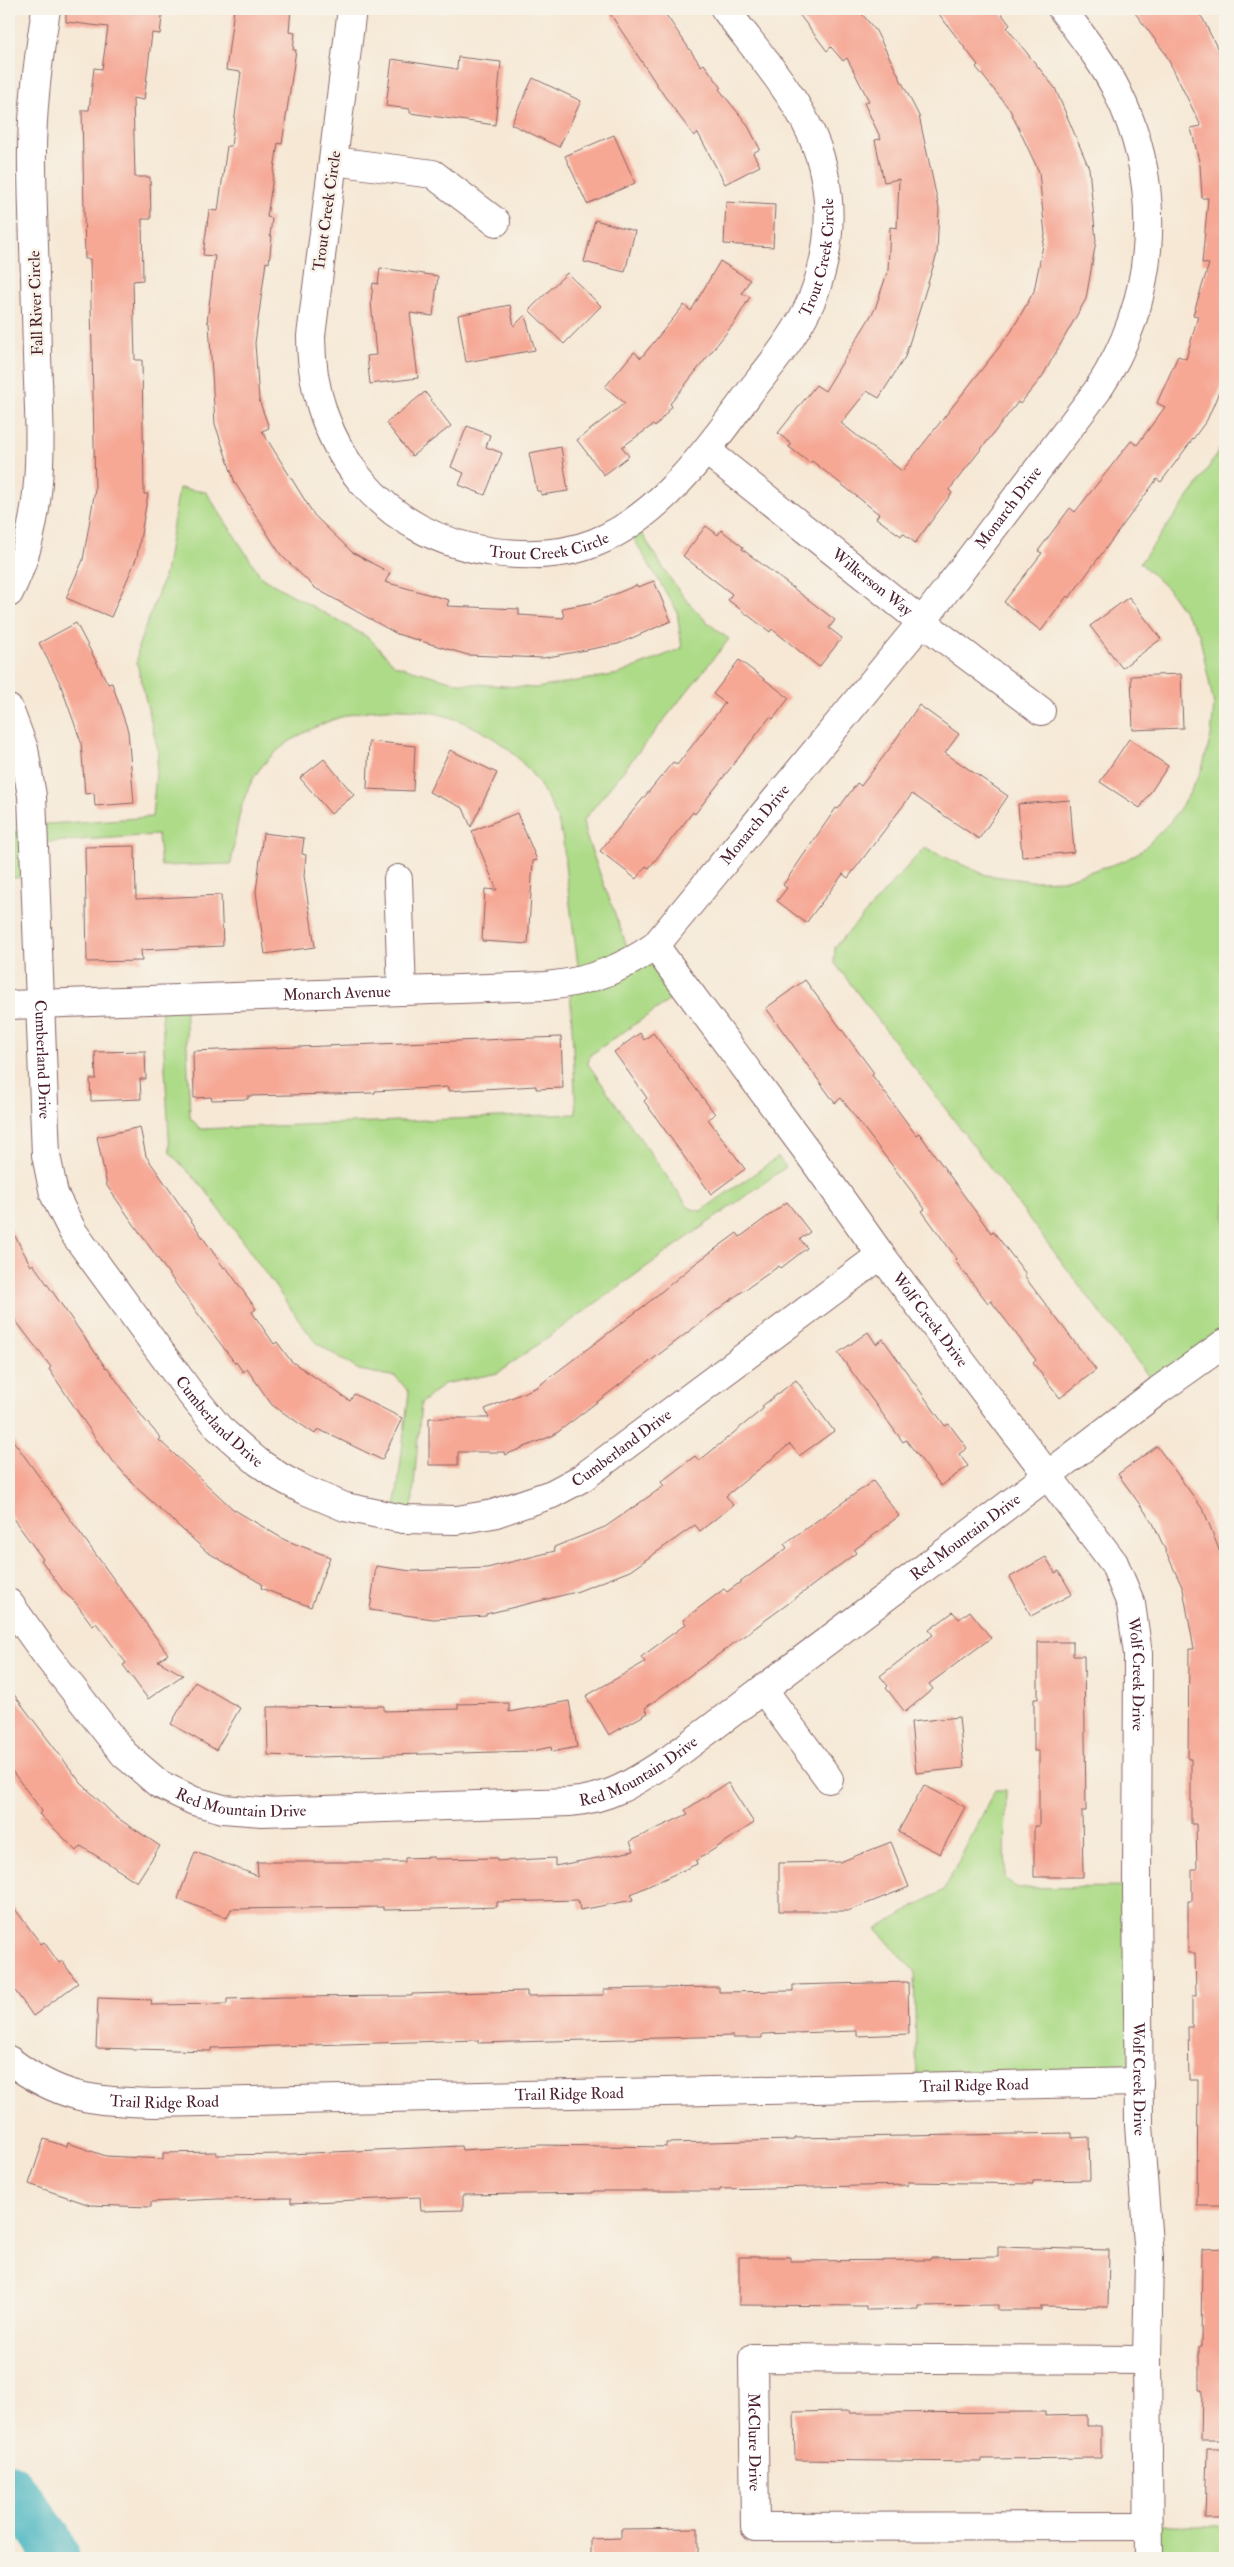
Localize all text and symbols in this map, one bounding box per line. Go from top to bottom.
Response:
street label: Trout Creek Circle [309,149,345,272]
street label: Trout Creek Circle [795,197,838,320]
street label: Fall River Circle [24,250,48,356]
street label: Monarch Drive [971,462,1046,553]
street label: Trout Creek Circle [488,528,612,564]
street label: Wilkerson Way [827,543,917,621]
street label: Monarch Drive [716,780,794,869]
street label: Monarch Avenue [282,981,392,1005]
street label: Cumberland Drive [30,999,55,1120]
street label: Wolf Creek Drive [887,1268,972,1371]
street label: Cumberland Drive [171,1372,267,1472]
street label: Cumberland Drive [568,1404,676,1492]
street label: Red Mountain Drive [906,1489,1025,1585]
street label: Wolf Creek Drive [1123,1615,1148,1731]
street label: Red Mountain Drive [578,1732,702,1811]
street label: Red Mountain Drive [172,1784,307,1822]
street label: Wolf Creek Drive [1128,2021,1150,2137]
street label: Trail Ridge Road [919,2074,1029,2097]
street label: Trail Ridge Road [514,2083,624,2105]
street label: Trail Ridge Road [109,2091,219,2113]
street label: McClure Drive [743,2393,765,2492]

